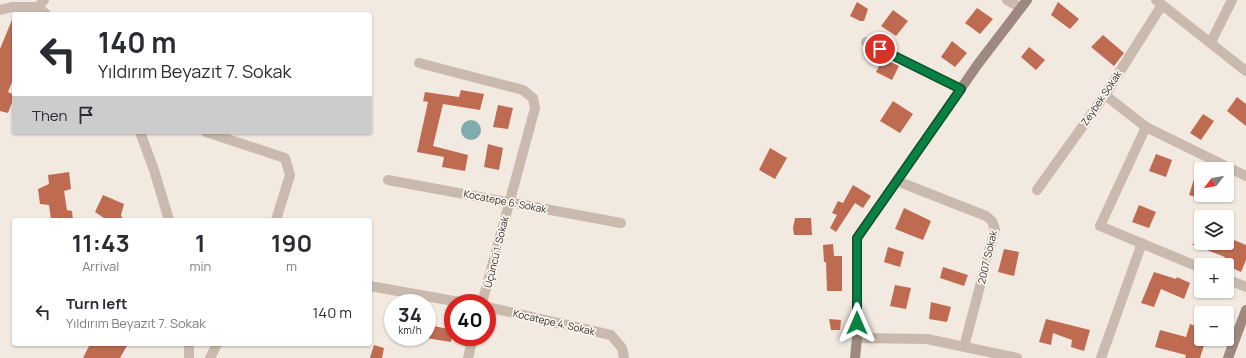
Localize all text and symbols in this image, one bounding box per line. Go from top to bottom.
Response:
text: 140 m [98,23,177,61]
icon: left [32,28,84,80]
pin [863,32,897,66]
icon: arrive [869,38,891,60]
text: Yıldırım Beyazıt 7. Sokak [98,59,292,83]
street label: Zeybek Sokak [1077,67,1125,128]
icon: arrive [75,104,97,126]
text: Then [32,105,67,126]
north arrow [1194,162,1234,202]
map controls [1194,162,1234,346]
street label: Kocatepe 6. Sokak [462,186,549,216]
button: layers [1194,210,1234,250]
street label: Üçüncü 1. Sokak [480,214,512,289]
text: 11:43 [72,226,130,259]
text: 1 [195,226,206,259]
text: 190 [271,226,312,259]
street label: 2007. Sokak [974,228,1000,285]
text: Arrival [82,257,119,275]
text: min [189,257,211,275]
text: m [286,257,297,275]
button: + [1194,258,1234,298]
text: Turn left [66,293,128,314]
speed limit sign: 40 [444,294,496,346]
icon: left [32,301,54,323]
text: 34 [398,301,422,328]
text: 140 m [312,302,352,323]
position arrow [836,302,878,344]
street label: Kocatepe 4. Sokak [512,306,597,338]
button: − [1194,306,1234,346]
text: Yıldırım Beyazıt 7. Sokak [66,314,206,332]
text: km/h [398,323,422,337]

